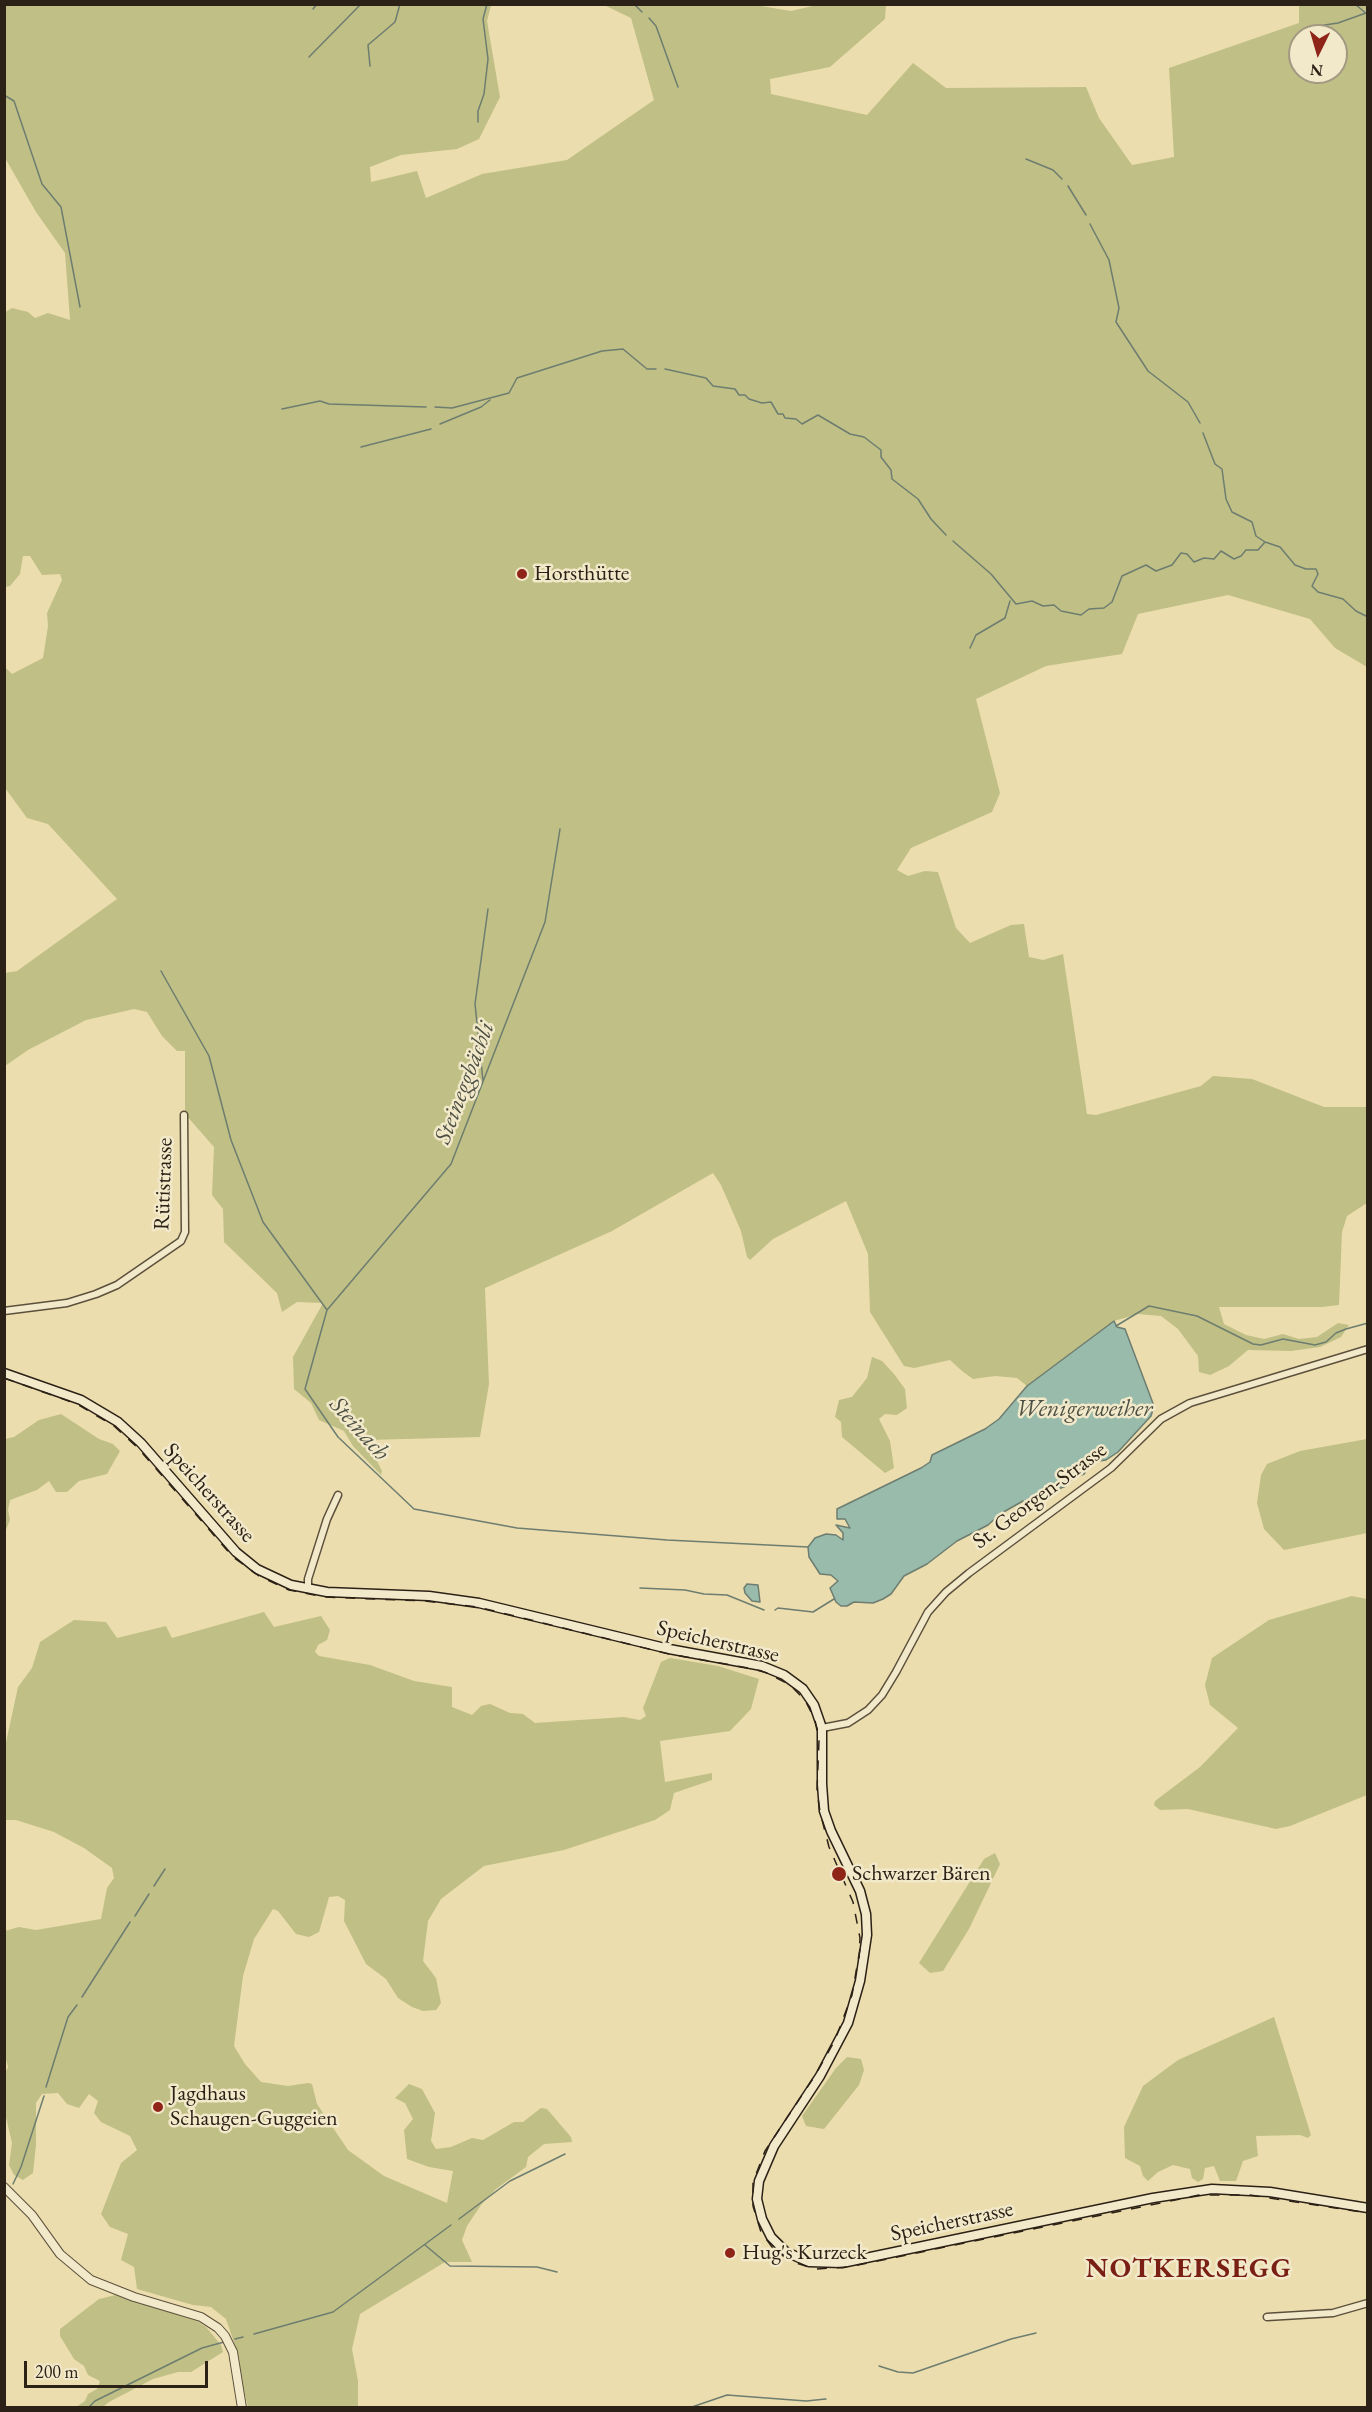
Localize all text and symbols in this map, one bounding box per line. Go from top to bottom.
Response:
north arrow [1288,24,1348,84]
text: N [1309,59,1324,81]
place label: Horsthütte [534,561,629,587]
marker: Horsthütte [515,567,529,581]
water label: Steineggbächli [429,1018,501,1148]
street label: Rütistrasse [149,1137,179,1231]
water label: Steinach [323,1391,395,1467]
water label: Wenigerweiher [1016,1395,1152,1423]
street label: St. Georgen-Strasse [968,1437,1112,1555]
street label: Speicherstrasse [157,1438,261,1548]
street label: Speicherstrasse [654,1615,782,1669]
place label: Schwarzer Bären [852,1861,991,1887]
marker: Schwarzer Bären [830,1865,848,1883]
place label: Jagdhaus Schaugen-Guggeien [170,2081,338,2132]
marker: Jagdhaus Schaugen-Guggeien [151,2100,165,2114]
street label: Speicherstrasse [888,2196,1016,2248]
place label: Hug's Kurzeck [742,2240,867,2266]
marker: Hug's Kurzeck [723,2246,737,2260]
district label: NOTKERSEGG [1086,2252,1292,2286]
scale bar [27,2349,212,2387]
text: 200 m [35,2360,79,2383]

